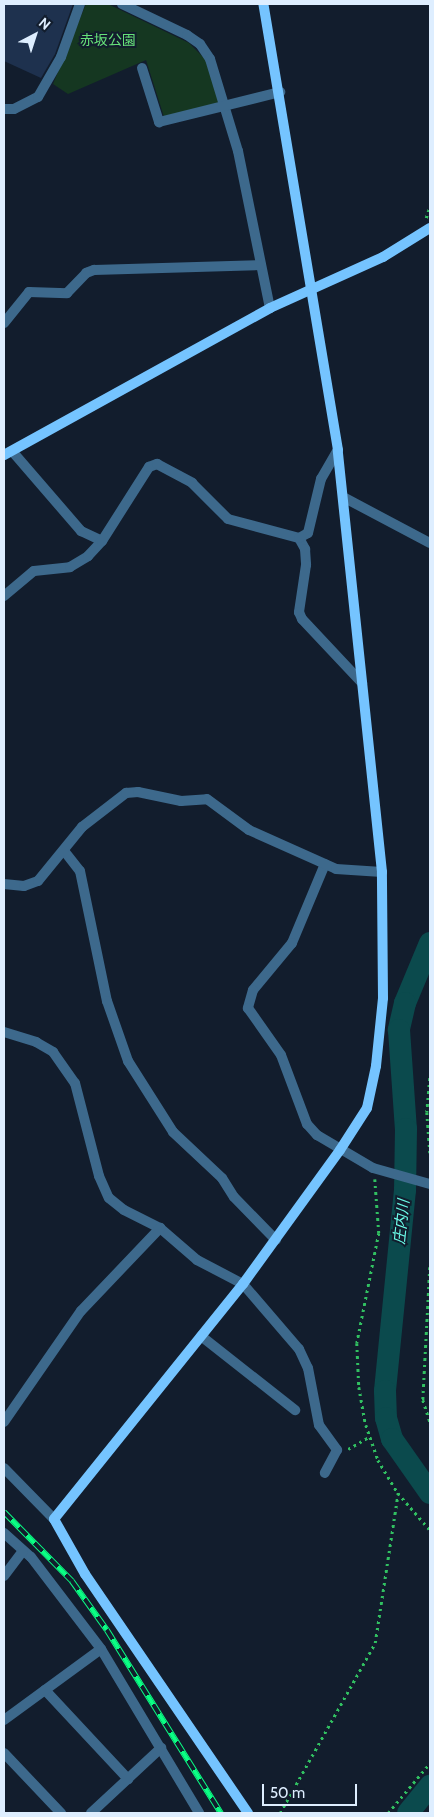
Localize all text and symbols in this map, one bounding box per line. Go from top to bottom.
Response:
north arrow [10,10,60,60]
text: N [35,13,54,34]
park label: 赤坂公園 [80,32,136,48]
water label: 庄内川 [391,1199,413,1245]
scale bar [264,1774,359,1806]
text: 50 m [270,1784,305,1802]

